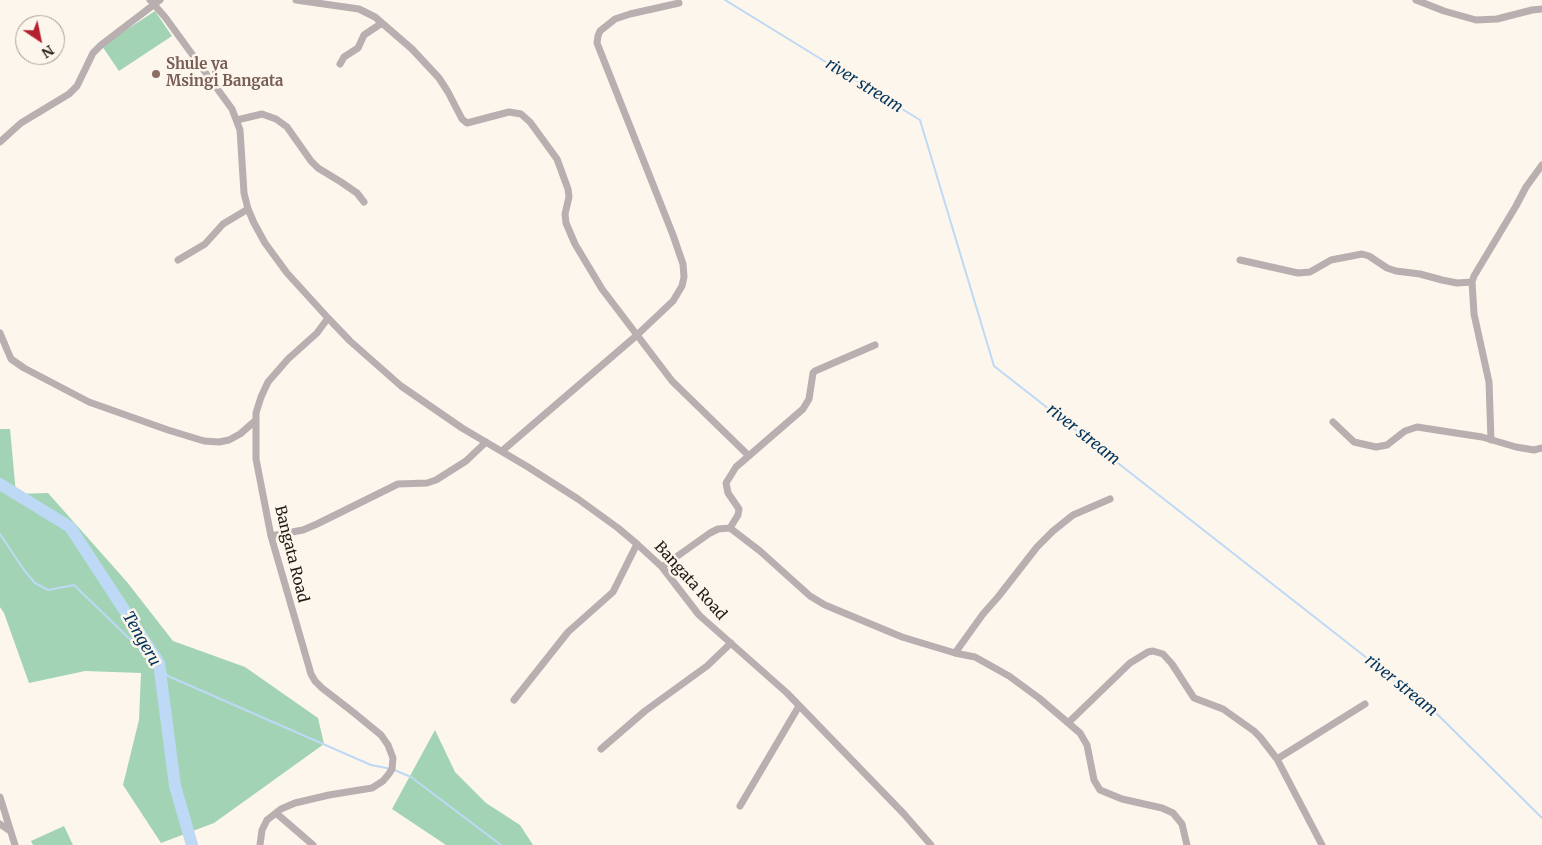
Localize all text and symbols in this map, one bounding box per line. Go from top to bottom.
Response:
north arrow [15,15,65,65]
text: N [38,41,57,62]
water label: river stream [822,55,906,117]
place label: Shule ya Msingi Bangata [166,56,283,91]
marker: Shule ya Msingi Bangata [150,68,162,80]
water label: river stream [1043,400,1123,470]
street label: Bangata Road [270,504,312,604]
street label: Bangata Road [650,538,730,624]
water label: Tengeru [118,608,164,670]
water label: river stream [1361,651,1441,721]

